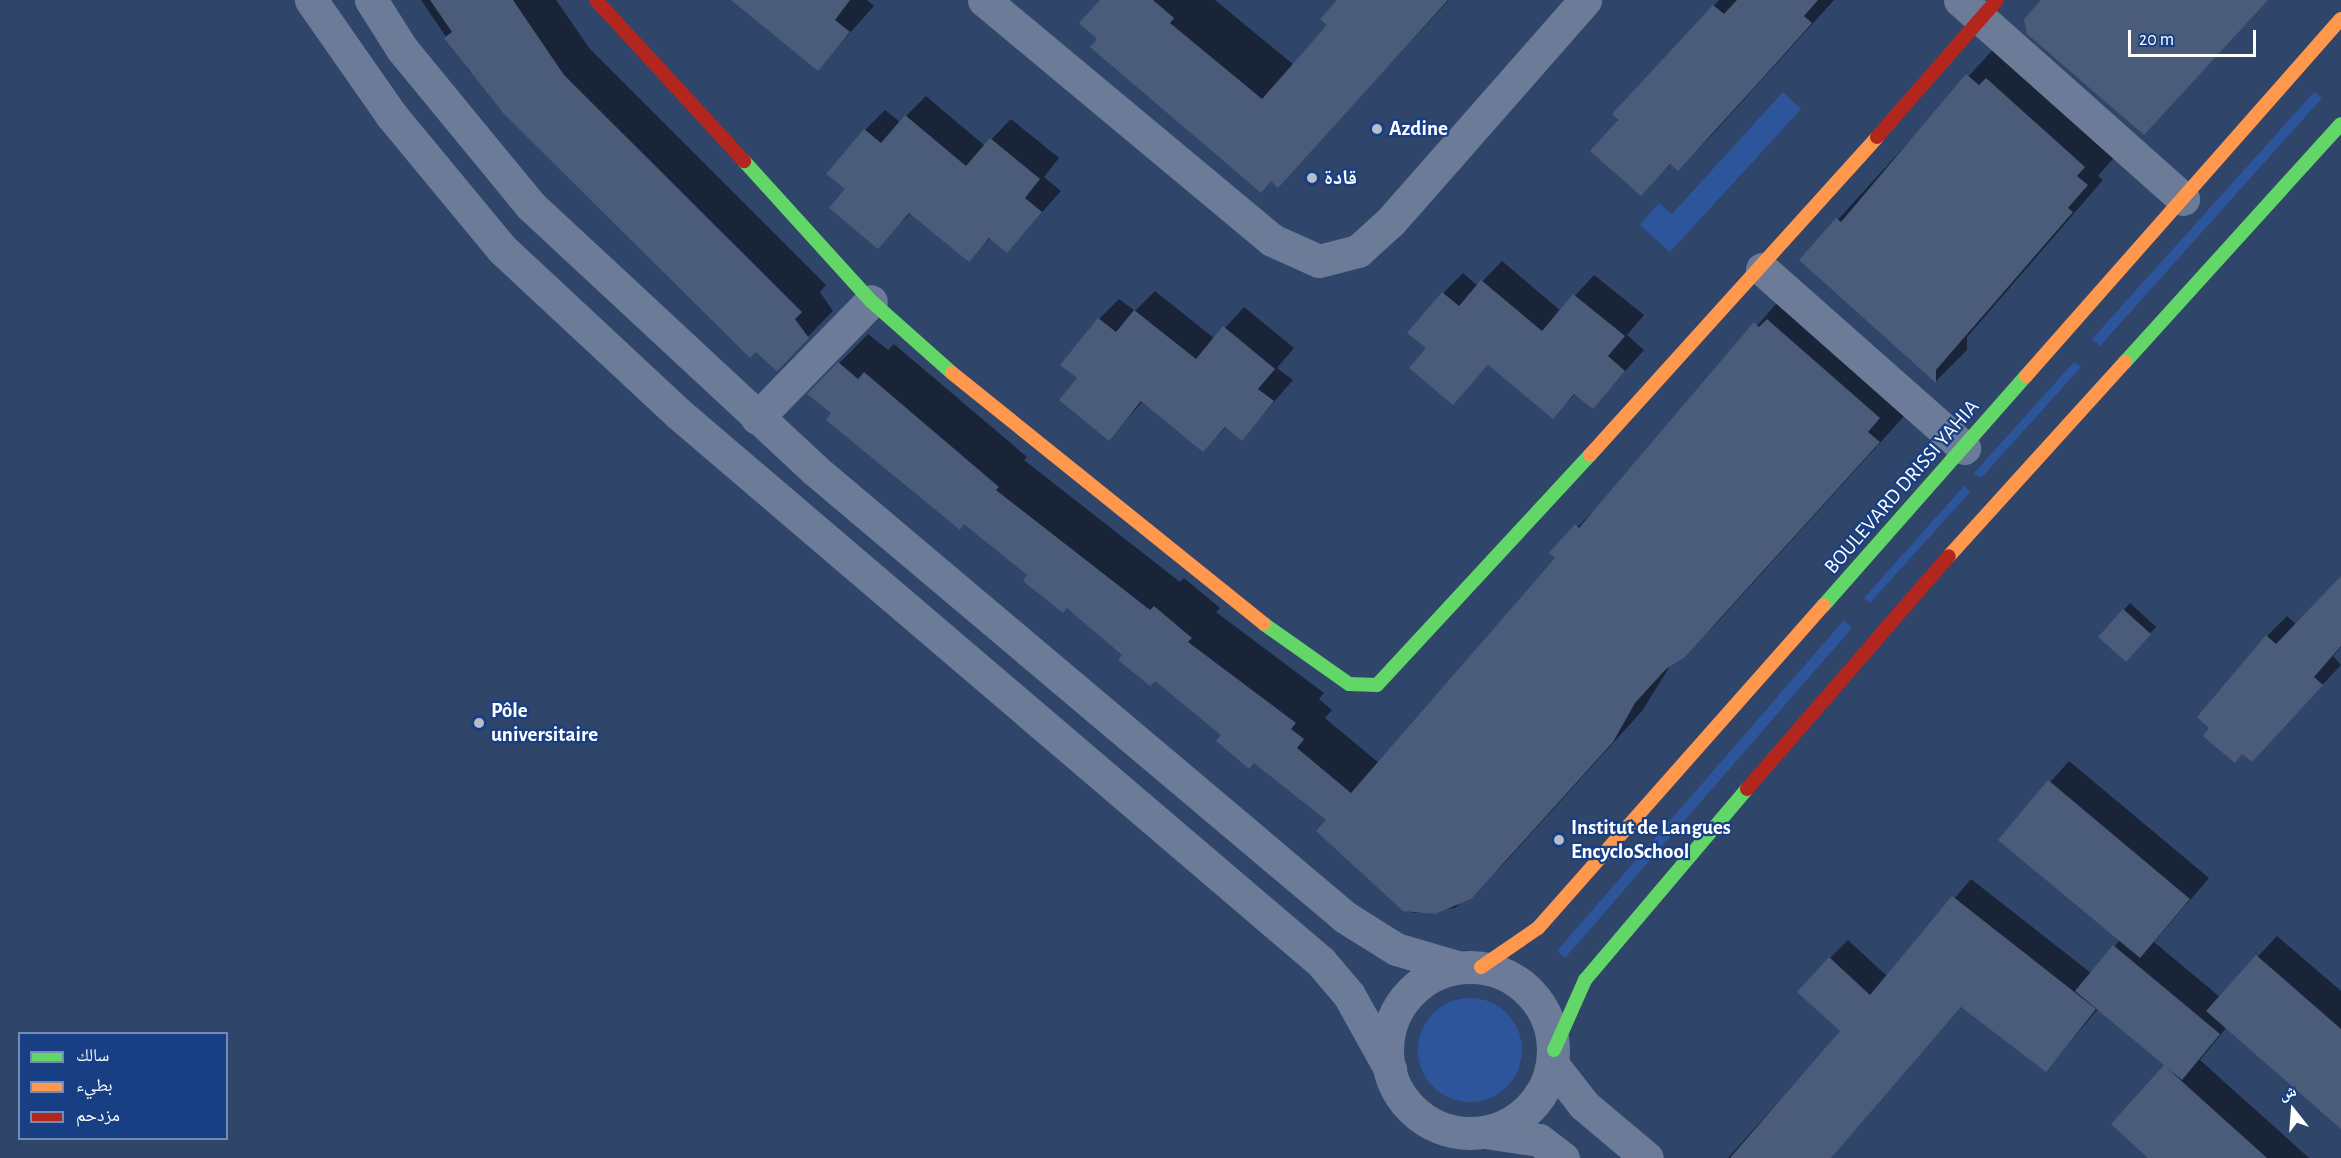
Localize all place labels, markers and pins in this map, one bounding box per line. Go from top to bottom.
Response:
place label: Azdine [1389,116,1448,142]
marker: Azdine [1370,122,1384,136]
place label: قادة [1324,165,1357,191]
marker: قادة [1305,171,1319,185]
place label: Pôle universitaire [491,698,598,748]
marker: Pôle universitaire [472,716,486,730]
place label: Institut de Langues EncycloSchool [1571,815,1731,865]
marker: Institut de Langues EncycloSchool [1552,833,1566,847]

